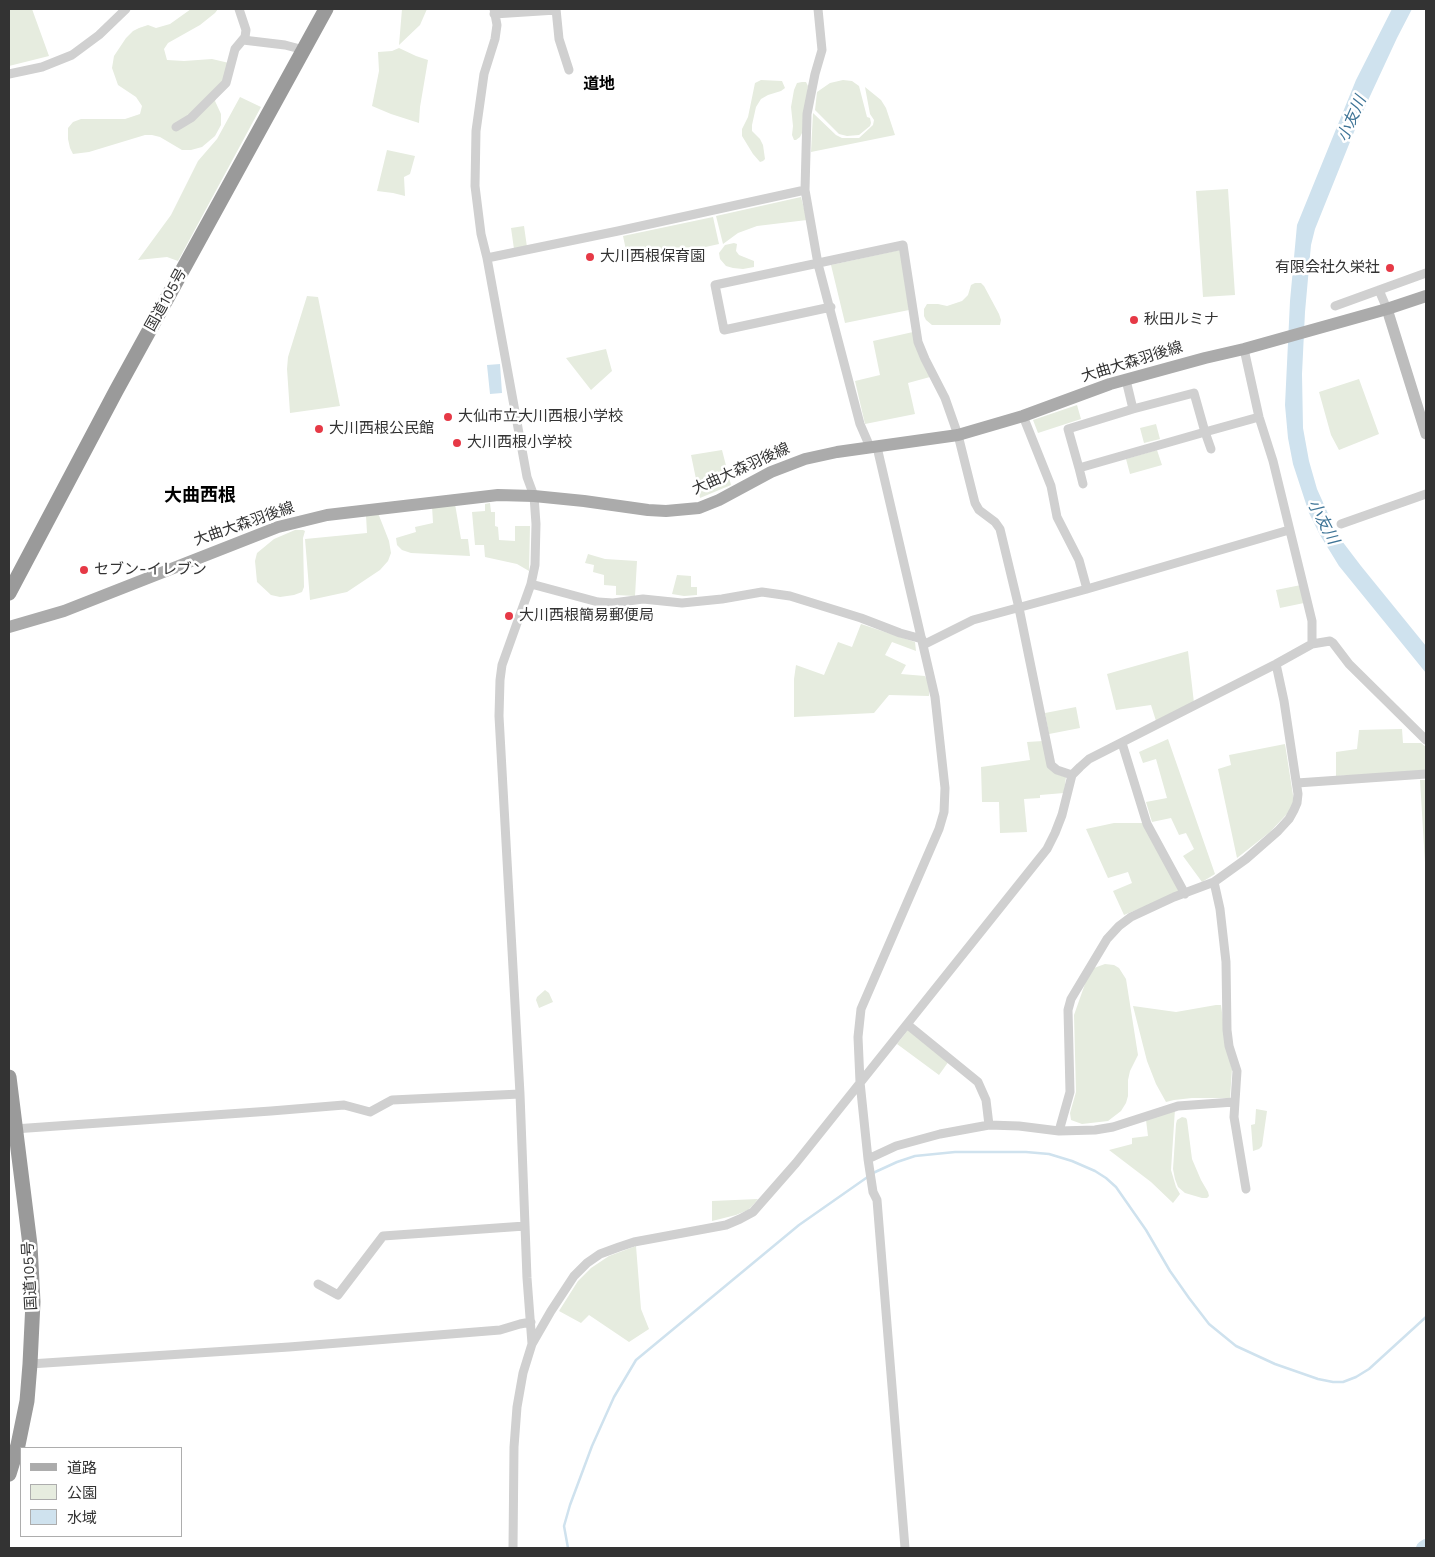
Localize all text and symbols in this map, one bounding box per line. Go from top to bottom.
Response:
district label: 道地 [583,74,615,94]
water label: 小友川 [1333,93,1371,145]
place label: 大川西根保育園 [600,248,705,266]
marker: 大川西根保育園 [584,251,596,263]
place label: 有限会社久栄社 [1275,259,1380,277]
marker: 有限会社久栄社 [1384,262,1396,274]
street label: 国道105号 [141,266,191,334]
place label: 秋田ルミナ [1144,311,1219,329]
marker: 秋田ルミナ [1128,314,1140,326]
street label: 大曲大森羽後線 [1079,338,1185,386]
place label: 大仙市立大川西根小学校 [458,408,623,426]
marker: 大仙市立大川西根小学校 [442,411,454,423]
place label: 大川西根公民館 [329,420,434,438]
marker: 大川西根公民館 [313,423,325,435]
place label: 大川西根小学校 [467,434,572,452]
marker: 大川西根小学校 [451,437,463,449]
street label: 大曲大森羽後線 [689,439,793,499]
district label: 大曲西根 [164,485,236,507]
water label: 小友川 [1303,496,1343,548]
street label: 大曲大森羽後線 [191,498,297,550]
place label: セブン-イレブン [94,561,207,579]
marker: セブン-イレブン [78,564,90,576]
place label: 大川西根簡易郵便局 [519,607,654,625]
marker: 大川西根簡易郵便局 [503,610,515,622]
street label: 国道105号 [19,1241,41,1311]
legend [20,1447,182,1537]
text: 道路 [67,1459,97,1477]
text: 公園 [67,1484,97,1502]
text: 水域 [67,1509,97,1527]

